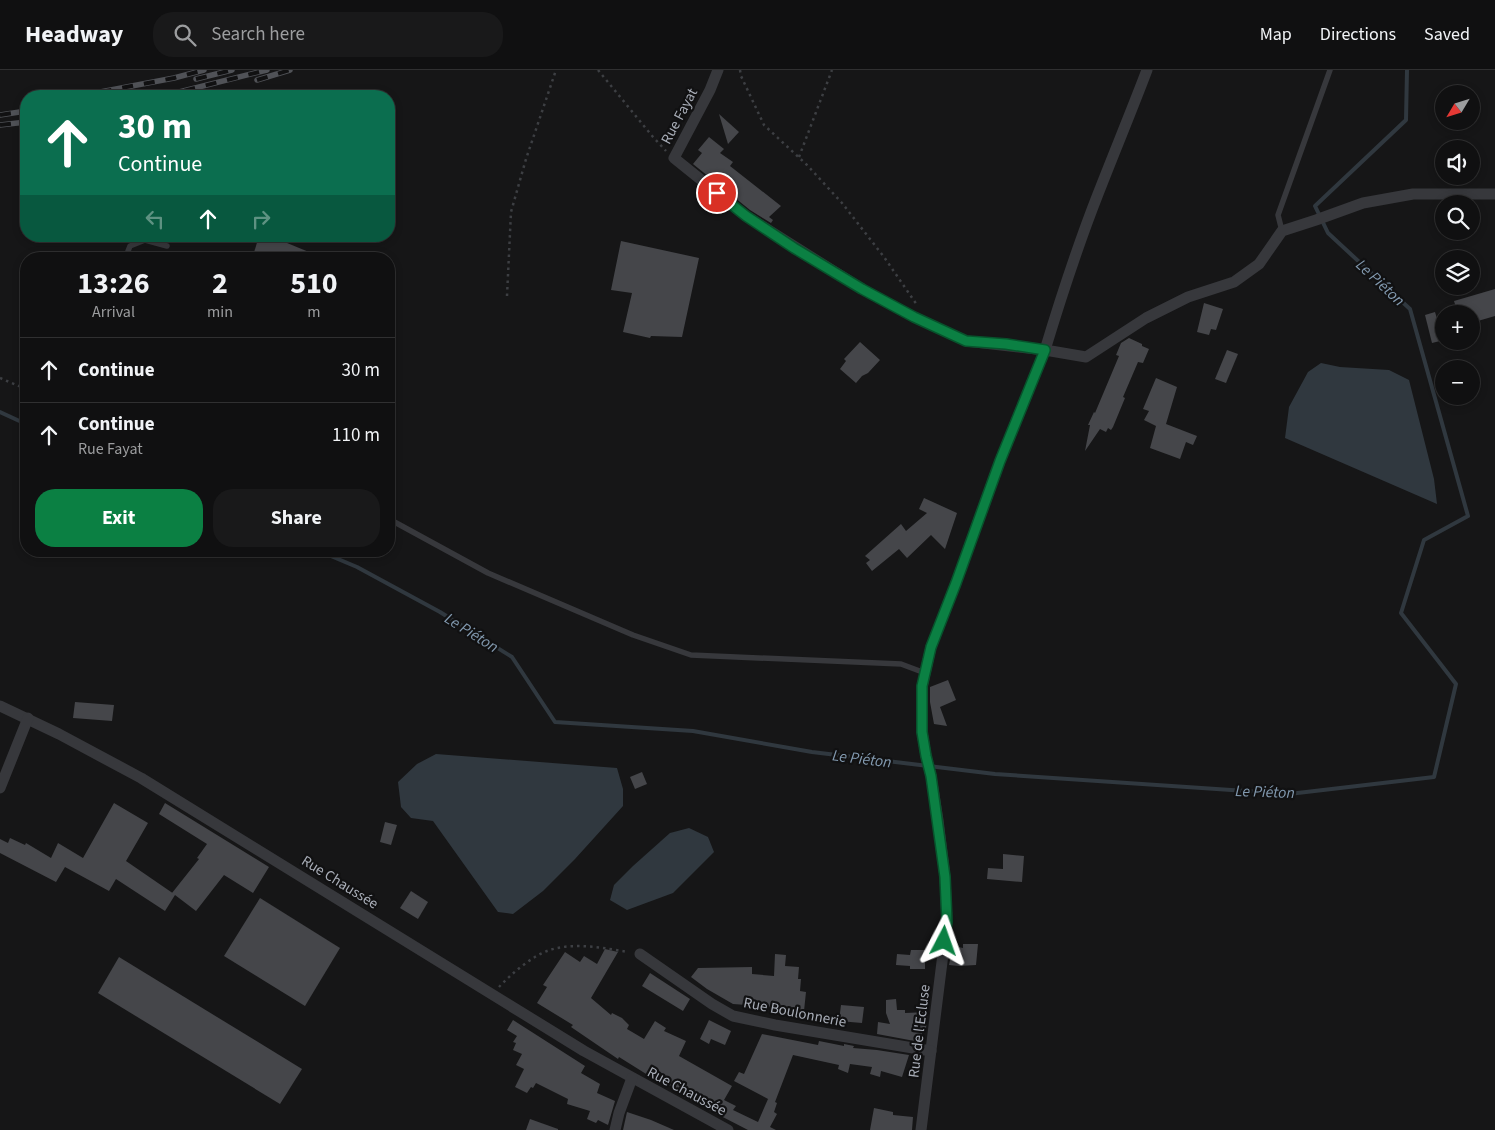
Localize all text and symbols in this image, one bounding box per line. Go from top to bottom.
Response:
search box [153,12,503,57]
text: Headway [25,17,123,52]
icon: search [171,21,199,49]
text: Search here [211,21,305,48]
text: Map [1260,22,1292,47]
text: Directions [1320,22,1396,47]
text: Saved [1424,22,1470,47]
street label: Rue Fayat [656,84,703,148]
north arrow [1435,85,1480,130]
map controls [1435,85,1480,405]
text: 30 m [118,102,192,152]
icon: ahead [35,110,100,175]
button: sound [1435,140,1480,185]
text: Continue [118,148,202,180]
pin [696,172,738,214]
icon: arrive [703,179,731,207]
button: search [1435,195,1480,240]
icon: left [141,205,169,233]
icon: ahead [194,205,222,233]
icon: right [247,205,275,233]
button: layers [1435,250,1480,295]
water label: Le Piéton [1351,254,1410,311]
text: 13:26 [77,262,150,305]
text: 2 [212,262,228,305]
text: 510 [290,262,338,305]
text: Arrival [92,301,135,323]
text: min [207,301,233,323]
text: m [307,301,321,323]
button: + [1435,305,1480,350]
icon: ahead [35,356,63,384]
text: Continue [78,357,155,384]
text: 30 m [342,357,380,384]
button: − [1435,360,1480,405]
text: Continue [78,411,155,438]
icon: ahead [35,421,63,449]
text: 110 m [332,422,380,449]
text: Rue Fayat [78,438,143,460]
button: Exit [35,489,203,547]
button: Share [213,489,380,547]
water label: Le Piéton [440,608,503,658]
water label: Le Piéton [831,744,893,774]
water label: Le Piéton [1235,780,1295,804]
street label: Rue Chaussée [297,850,382,914]
position arrow [917,914,969,966]
street label: Rue de l'Ecluse [903,983,936,1079]
street label: Rue Boulonnerie [742,992,848,1033]
street label: Rue Chaussée [643,1062,730,1121]

